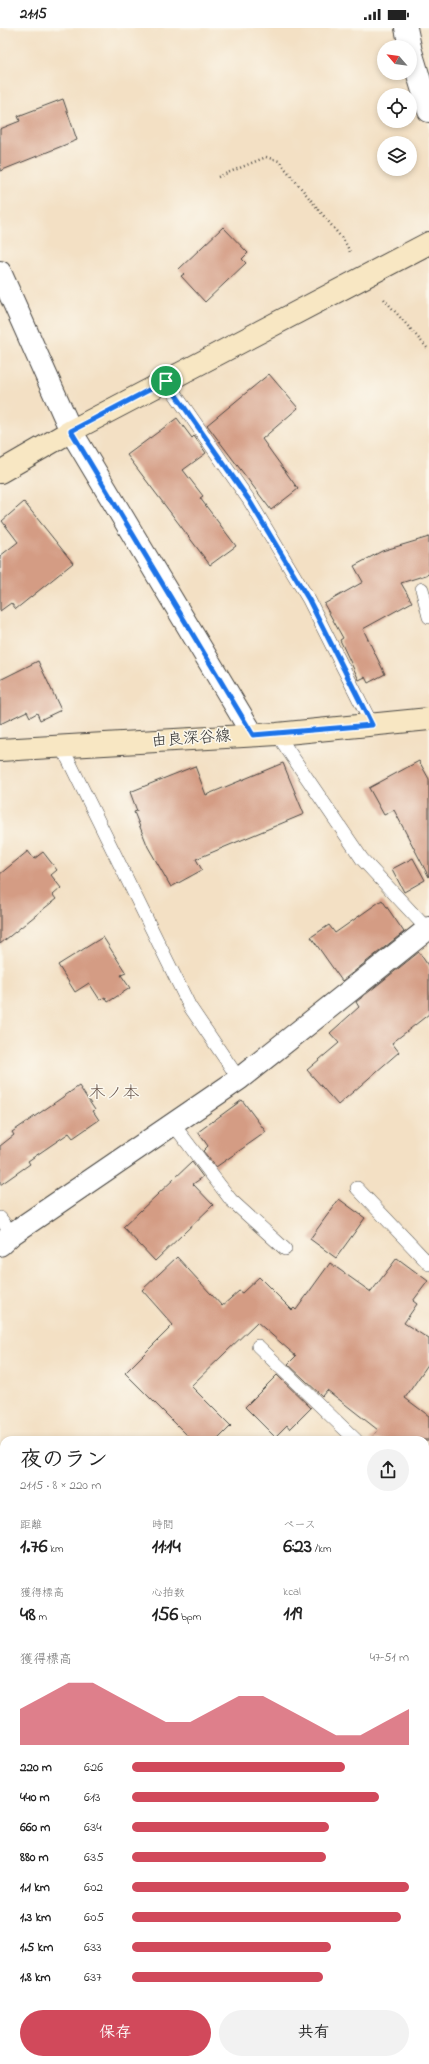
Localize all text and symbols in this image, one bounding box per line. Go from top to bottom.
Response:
text: 21:15 [20,3,47,25]
north arrow [377,40,417,80]
map controls [377,40,417,176]
button: locate [377,88,417,128]
button: layers [377,136,417,176]
pin [149,364,183,398]
icon: arrive [155,370,177,392]
street label: 由良深谷線 [150,724,232,754]
district label: 木ノ本 [89,1081,140,1106]
text: 夜のラン [20,1445,108,1477]
button: share [367,1449,409,1491]
text: 21:15 · 8 × 220 m [20,1476,101,1495]
text: 距離 [20,1517,42,1533]
text: 時間 [152,1517,174,1533]
text: ペース [283,1517,316,1533]
text: 1.76 [20,1533,47,1562]
text: 11:14 [152,1533,181,1562]
text: 6:23 [283,1533,312,1562]
text: km [47,1541,64,1557]
text: /km [312,1541,332,1557]
text: kcal [283,1584,301,1600]
text: 獲得標高 [20,1585,64,1601]
text: 心拍数 [152,1585,185,1601]
text: 119 [283,1600,302,1629]
text: 48 [20,1601,36,1630]
text: 156 [152,1601,178,1630]
text: m [36,1609,47,1625]
text: bpm [178,1609,201,1625]
text: 47–51 m [370,1648,409,1667]
text: 獲得標高 [20,1650,72,1669]
text: 220 m [20,1758,52,1777]
text: 6:26 [84,1758,103,1777]
text: 440 m [20,1788,50,1807]
text: 6:13 [84,1788,100,1807]
text: 660 m [20,1818,50,1837]
text: 6:34 [84,1818,102,1837]
text: 880 m [20,1848,49,1867]
text: 6:35 [84,1848,104,1867]
text: 1.1 km [20,1878,50,1897]
text: 6:02 [84,1878,103,1897]
text: 1.3 km [20,1908,51,1927]
text: 6:05 [84,1908,104,1927]
text: 1.5 km [20,1938,53,1957]
text: 6:33 [84,1938,102,1957]
text: 1.8 km [20,1968,51,1987]
text: 6:37 [84,1968,102,1987]
button: 保存 [20,2010,211,2056]
button: 共有 [219,2010,409,2056]

